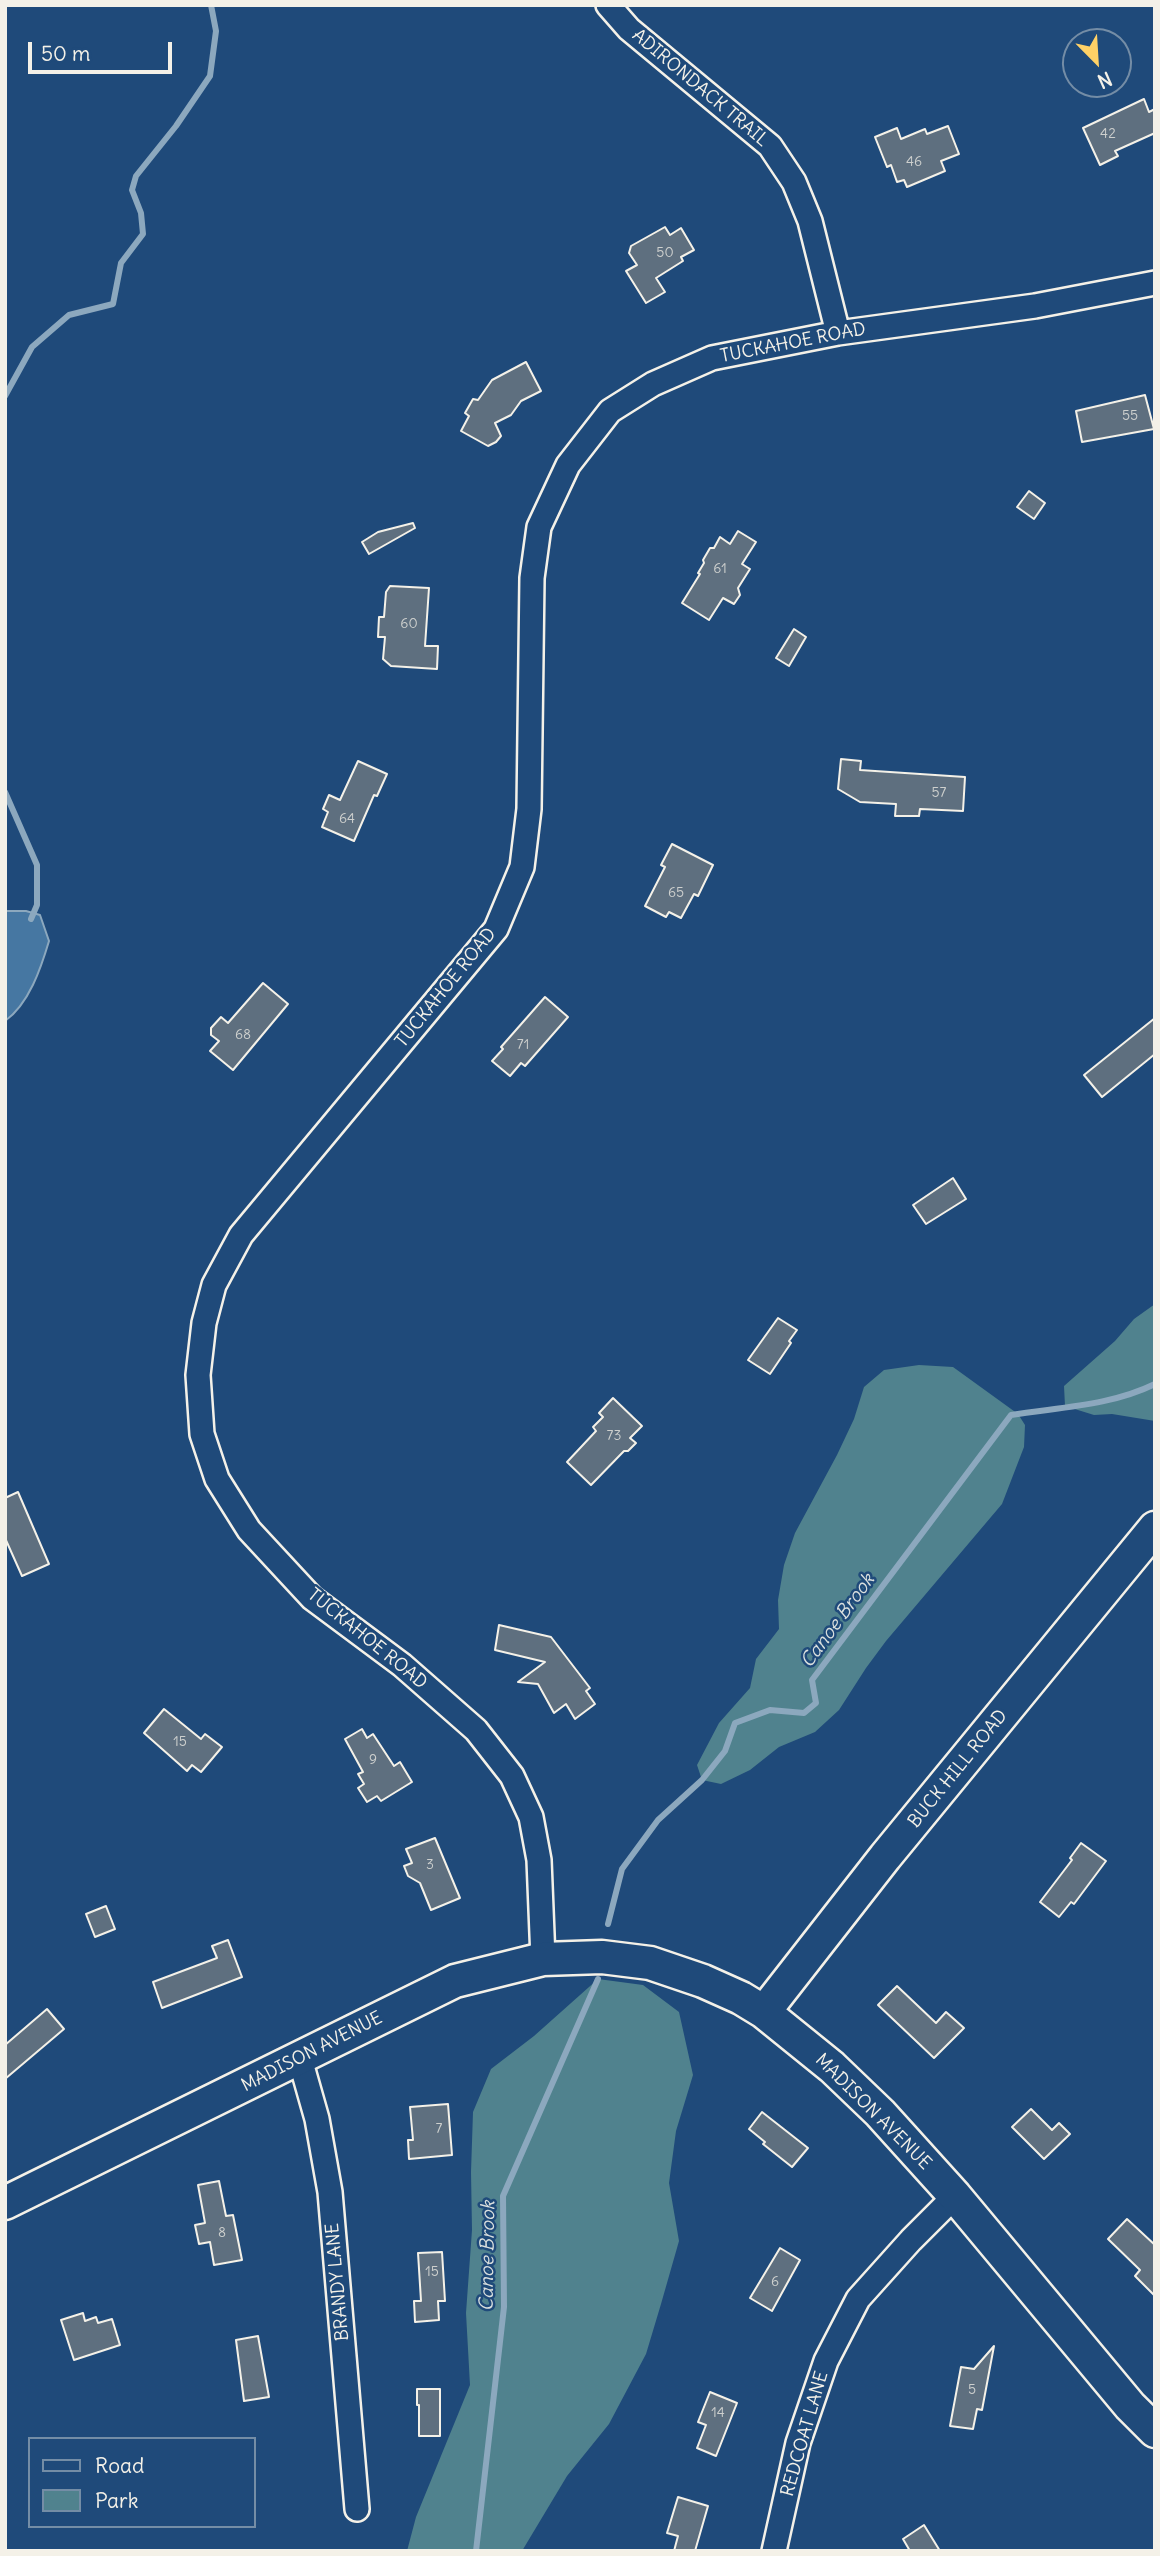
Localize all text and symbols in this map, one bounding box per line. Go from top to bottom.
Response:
street label: ADIRONDACK TRAIL [627,25,773,151]
scale bar [32,28,175,72]
north arrow [1062,28,1132,98]
text: 50 m [41,40,90,67]
text: N [1094,67,1116,94]
house number: 42 [1100,126,1116,142]
house number: 46 [906,154,922,170]
house number: 50 [656,245,674,261]
street label: TUCKAHOE ROAD [719,318,867,368]
house number: 55 [1122,408,1138,424]
house number: 61 [713,561,727,577]
house number: 60 [400,616,418,632]
house number: 57 [932,785,946,801]
house number: 64 [339,811,355,827]
house number: 65 [668,885,684,901]
street label: TUCKAHOE ROAD [391,924,501,1052]
house number: 68 [235,1027,251,1043]
house number: 71 [517,1037,529,1053]
house number: 73 [607,1428,621,1444]
water label: Canoe Brook [796,1570,880,1672]
street label: TUCKAHOE ROAD [303,1584,431,1694]
street label: BUCK HILL ROAD [904,1706,1012,1832]
house number: 15 [173,1734,187,1750]
house number: 9 [369,1752,377,1768]
house number: 3 [426,1857,434,1873]
street label: MADISON AVENUE [238,2007,386,2097]
street label: MADISON AVENUE [810,2049,936,2175]
house number: 7 [436,2121,442,2137]
water label: Canoe Brook [476,2200,500,2312]
street label: BRANDY LANE [322,2222,354,2342]
house number: 8 [218,2225,226,2241]
house number: 15 [425,2264,439,2280]
house number: 6 [771,2274,779,2290]
street label: REDCOAT LANE [777,2369,833,2499]
house number: 5 [968,2382,976,2398]
house number: 14 [711,2405,725,2421]
legend [28,2437,256,2528]
text: Road [95,2452,144,2479]
text: Park [95,2487,138,2514]

